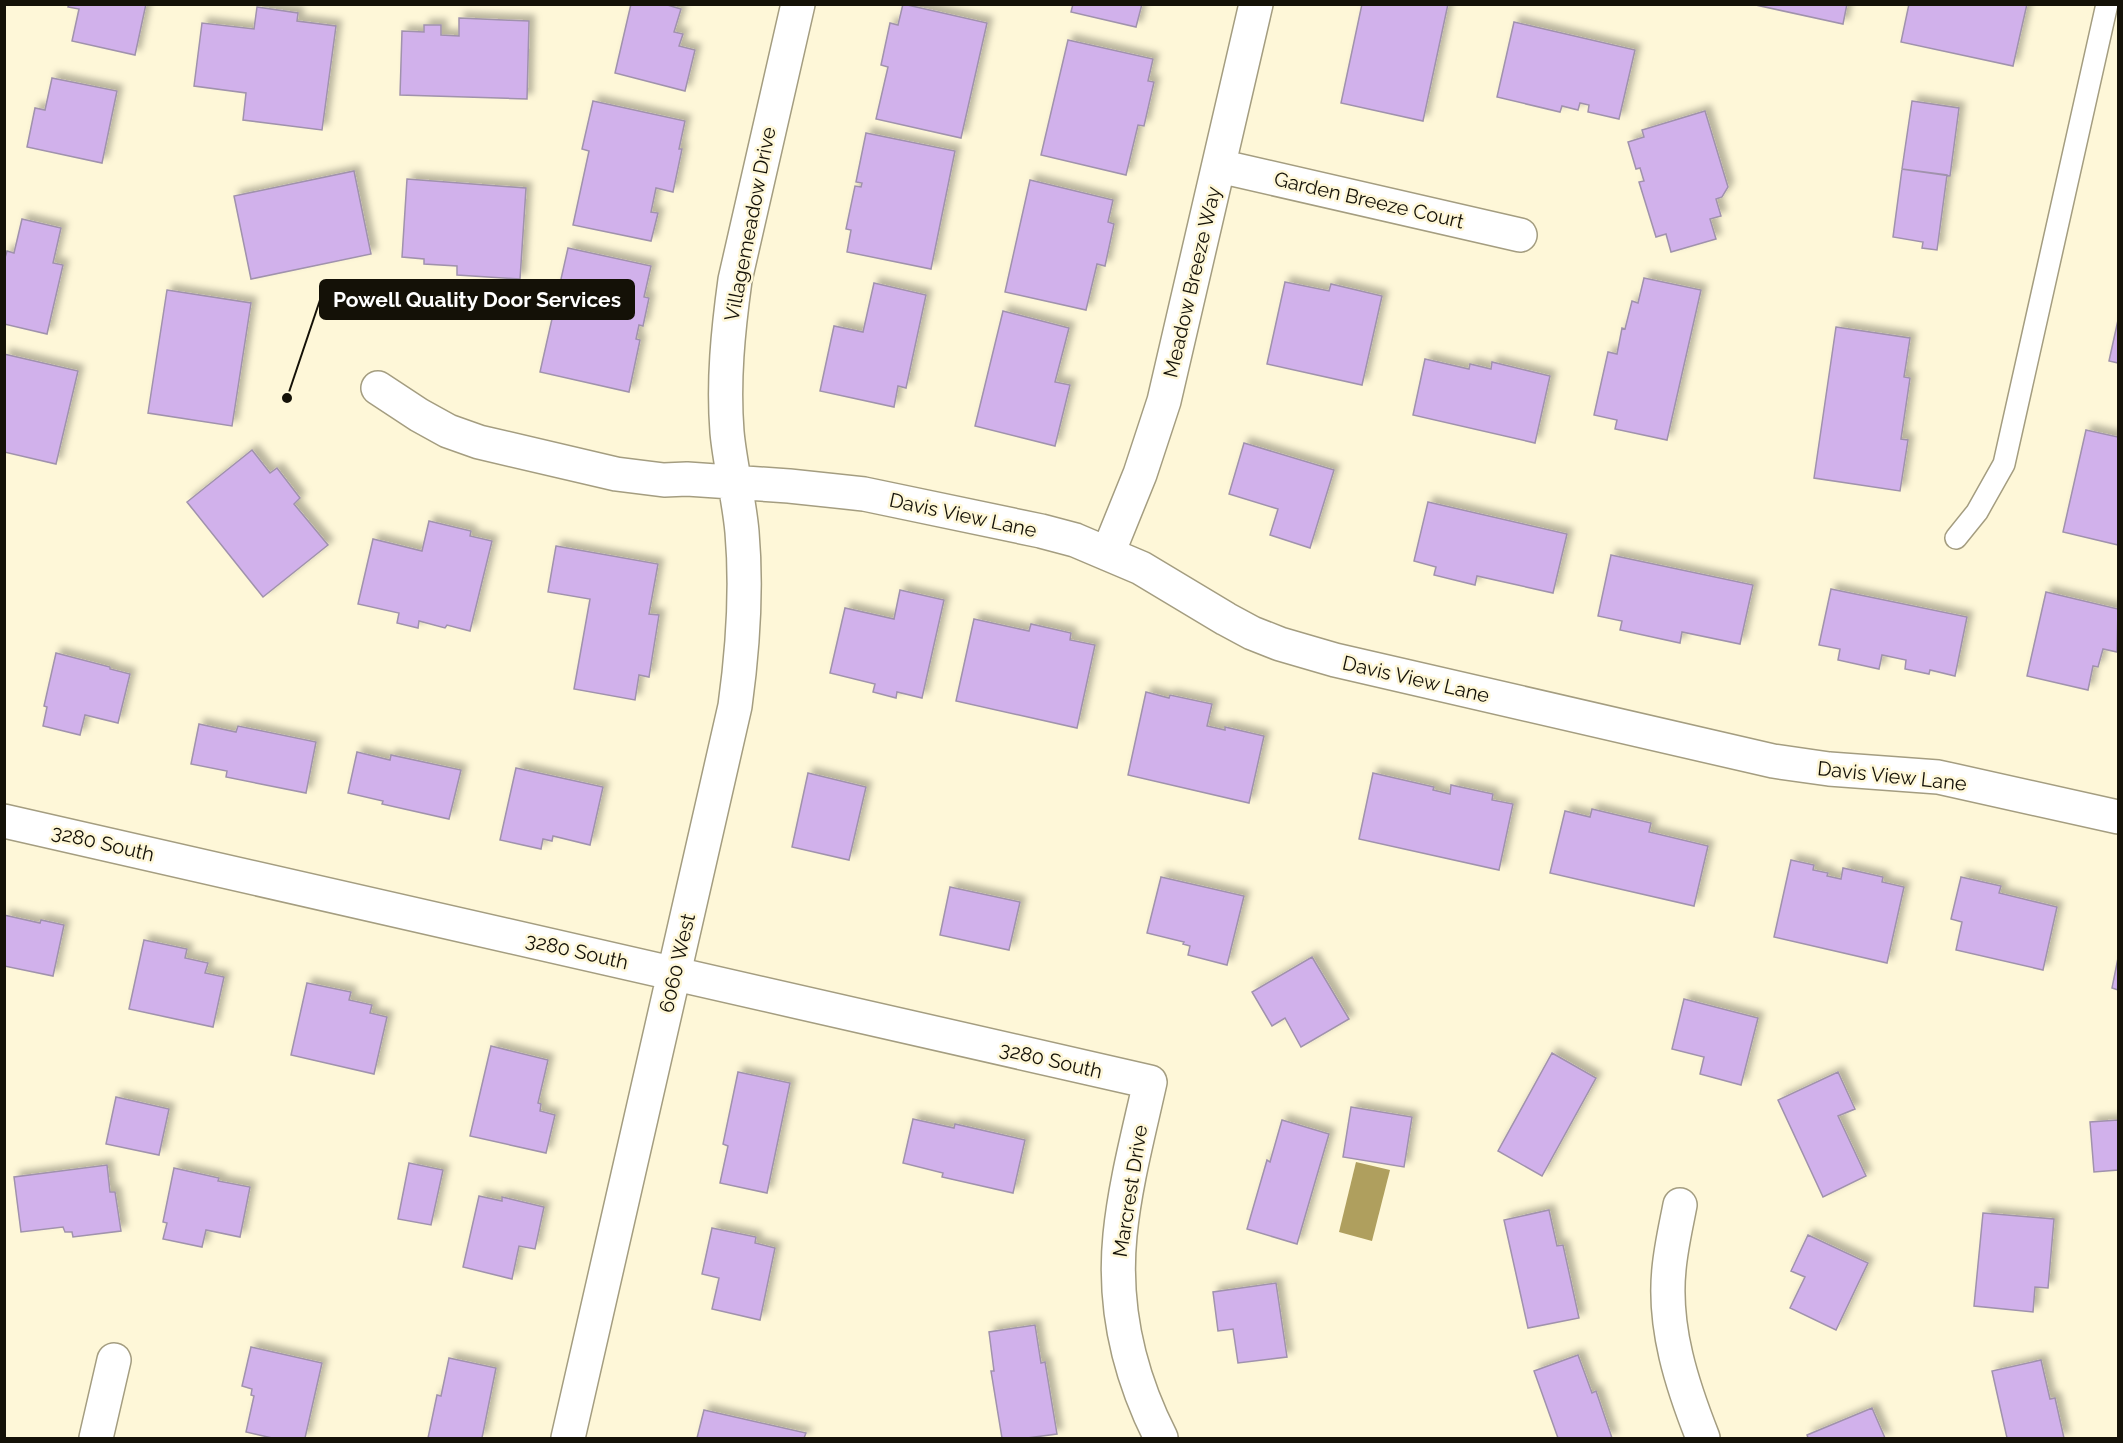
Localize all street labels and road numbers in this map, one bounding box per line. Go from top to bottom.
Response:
street label: Villagemeadow Drive [719,125,781,323]
street label: Garden Breeze Court [1272,166,1466,234]
street label: Meadow Breeze Way [1158,184,1226,380]
street label: Davis View Lane [887,488,1039,542]
street label: Davis View Lane [1340,650,1492,708]
street label: Davis View Lane [1816,756,1968,796]
street label: 3280 South [49,820,157,866]
street label: 6060 West [654,911,700,1015]
street label: 3280 South [523,928,631,974]
street label: 3280 South [997,1037,1105,1083]
street label: Marcrest Drive [1108,1123,1152,1259]

